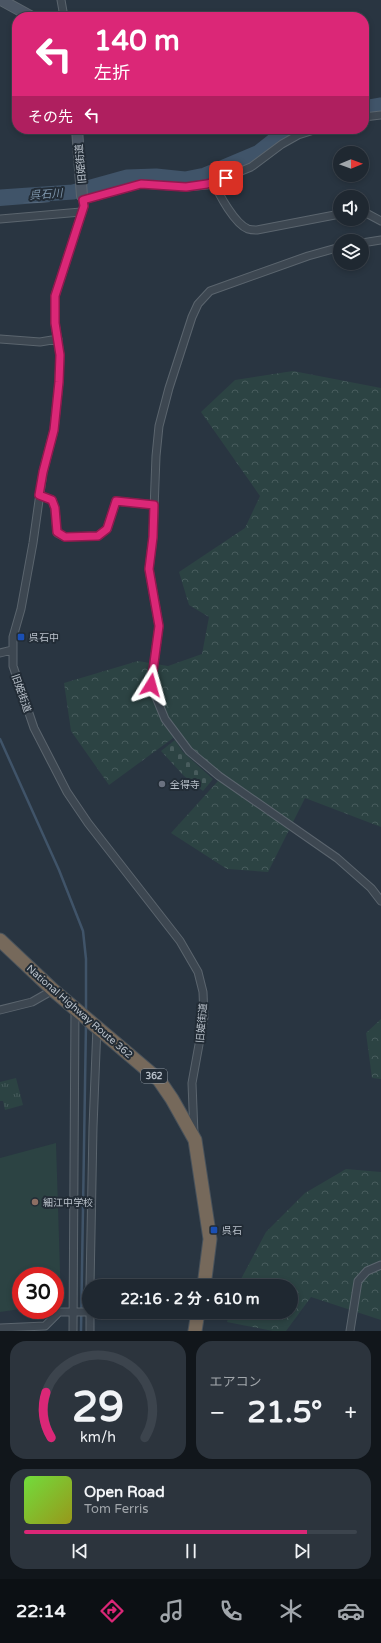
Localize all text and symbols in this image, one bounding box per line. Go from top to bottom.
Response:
text: 140 m [94,24,180,58]
icon: left [28,28,80,80]
text: 左折 [94,62,130,84]
icon: left [81,104,103,126]
text: その先 [28,108,73,126]
street label: 旧姫街道 [73,143,89,184]
north arrow [333,146,369,182]
map controls [333,146,369,270]
pin [209,161,243,195]
icon: arrive [215,167,237,189]
water label: 呉石川 [29,187,64,202]
button: sound [333,190,369,226]
button: layers [333,234,369,270]
marker: 呉石中 [16,632,26,642]
place label: 呉石中 [29,632,59,644]
position arrow [130,664,172,706]
street label: 旧姫街道 [9,672,33,714]
marker: 全得寺 [157,779,167,789]
place label: 全得寺 [170,779,200,791]
street label: National Highway Route 362 [24,962,135,1061]
street label: 旧姫街道 [194,1003,210,1044]
road number: 362 [141,1069,167,1083]
marker: 細江中学校 [30,1197,40,1207]
place label: 細江中学校 [43,1197,93,1209]
marker: 呉石 [209,1225,219,1235]
place label: 呉石 [222,1225,242,1237]
speed limit sign: 30 [12,1267,64,1319]
text: 22:16 · 2 分 · 610 m [120,1290,260,1308]
text: エアコン [210,1374,262,1390]
text: 29 [72,1383,124,1433]
text: 21.5° [247,1394,322,1431]
text: − [210,1400,225,1426]
text: + [345,1400,357,1426]
text: km/h [80,1429,116,1446]
text: Open Road [84,1483,165,1501]
text: Tom Ferris [84,1501,148,1517]
icon: previous [69,1540,91,1562]
icon: pause [180,1540,202,1562]
icon: next [291,1540,313,1562]
icon: directions [98,1597,126,1625]
icon: music [158,1597,186,1625]
icon: phone [217,1597,245,1625]
icon: climate [277,1597,305,1625]
icon: car [337,1597,365,1625]
text: 22:14 [16,1600,66,1622]

